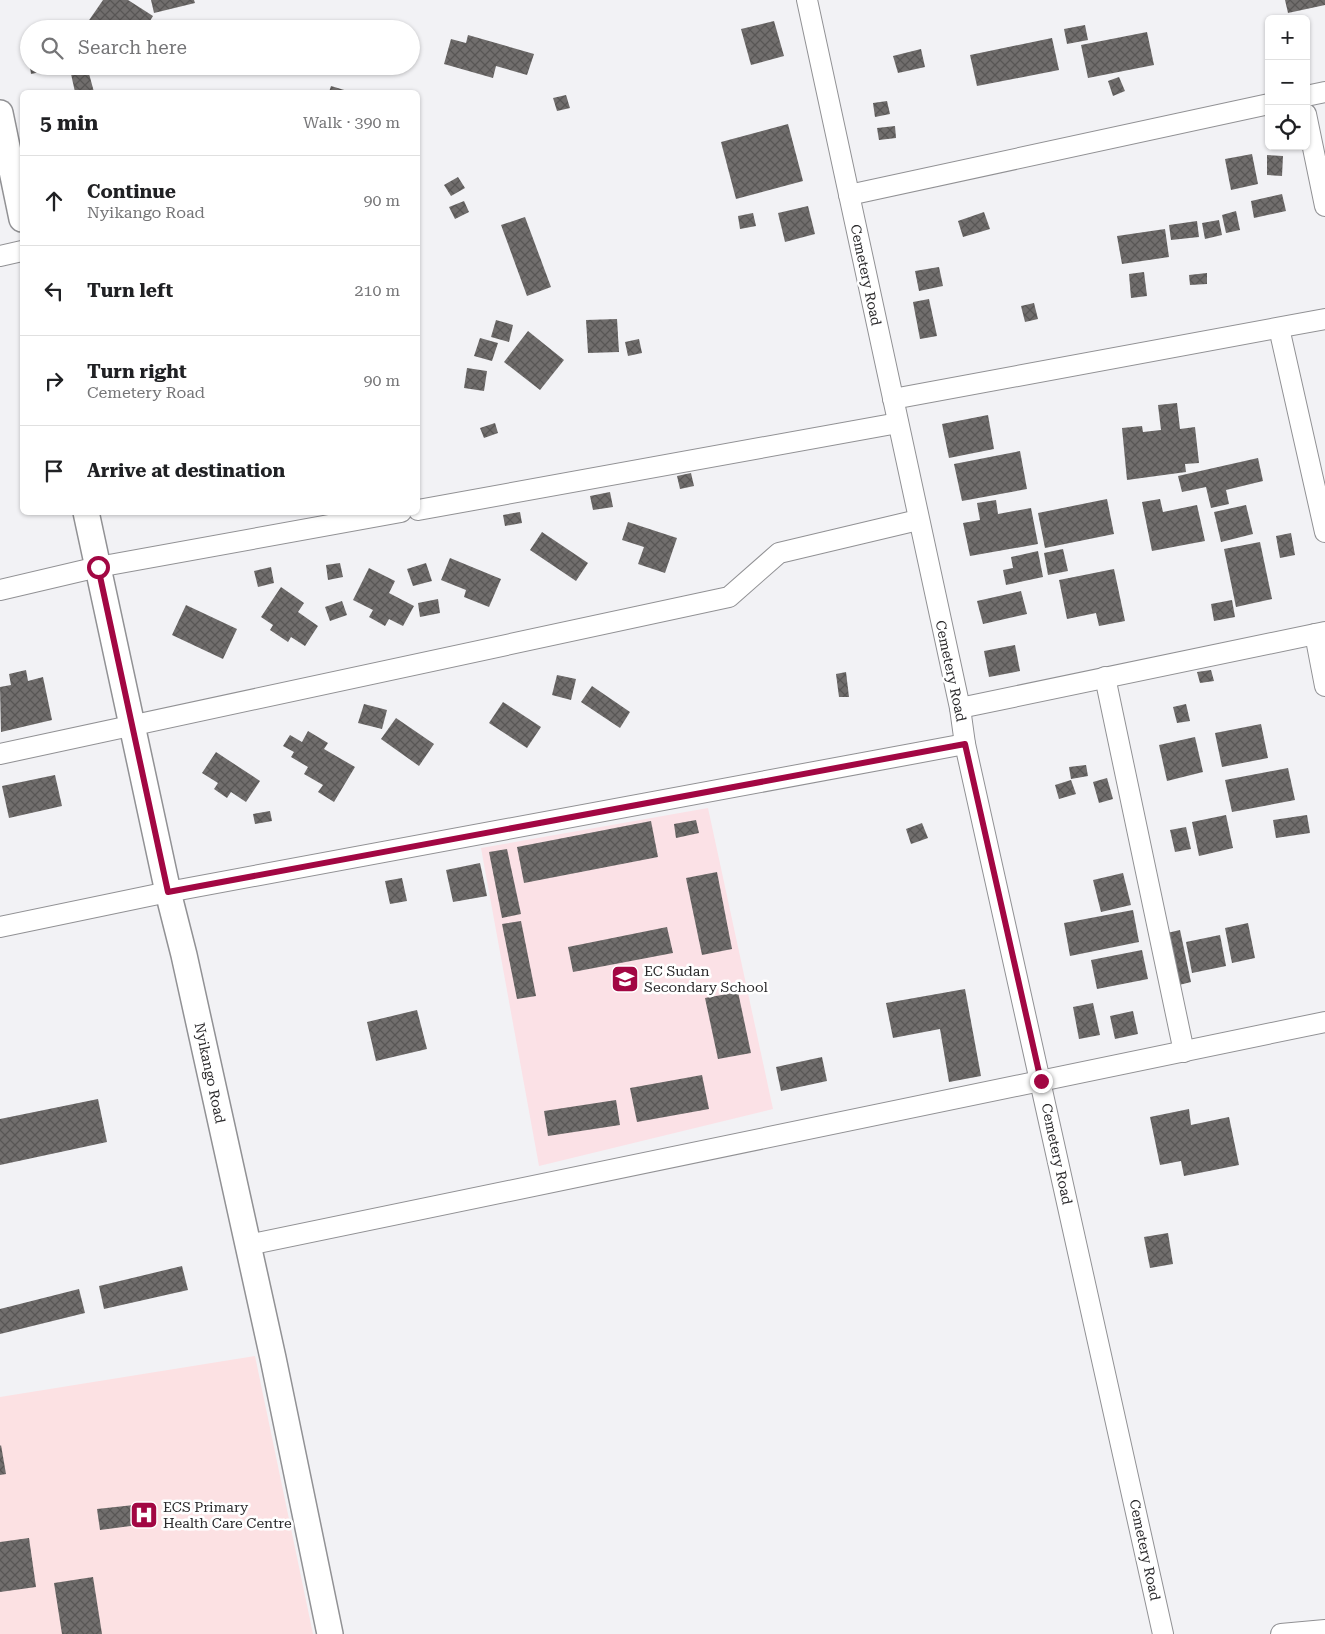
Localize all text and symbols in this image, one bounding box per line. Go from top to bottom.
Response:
map controls [1265,15,1310,150]
button: + [1265,15,1310,60]
search box [20,20,420,75]
icon: search [38,34,66,62]
text: Search here [78,36,187,59]
button: − [1265,60,1310,105]
button: locate [1265,105,1310,150]
text: 5 min [40,111,98,135]
text: Walk · 390 m [303,113,400,132]
text: Continue [87,180,176,203]
icon: ahead [40,187,68,215]
text: 90 m [363,191,400,210]
text: Nyikango Road [87,203,205,222]
street label: Cemetery Road [847,223,885,327]
icon: left [40,277,68,305]
text: Turn left [87,279,173,302]
text: 210 m [354,281,400,300]
text: Turn right [87,360,187,383]
icon: right [40,367,68,395]
text: 90 m [363,371,400,390]
text: Cemetery Road [87,383,205,402]
icon: arrive [40,457,68,485]
text: Arrive at destination [87,459,285,482]
route start [87,556,110,579]
street label: Cemetery Road [932,619,970,723]
place label: EC Sudan Secondary School [644,963,769,995]
school or university icon: EC Sudan Secondary School [610,964,640,994]
street label: Nyikango Road [191,1021,229,1125]
route end [1030,1070,1053,1093]
street label: Cemetery Road [1038,1102,1076,1206]
street label: Cemetery Road [1126,1498,1164,1602]
place label: ECS Primary Health Care Centre [163,1499,292,1531]
hospital icon: ECS Primary Health Care Centre [129,1500,159,1530]

